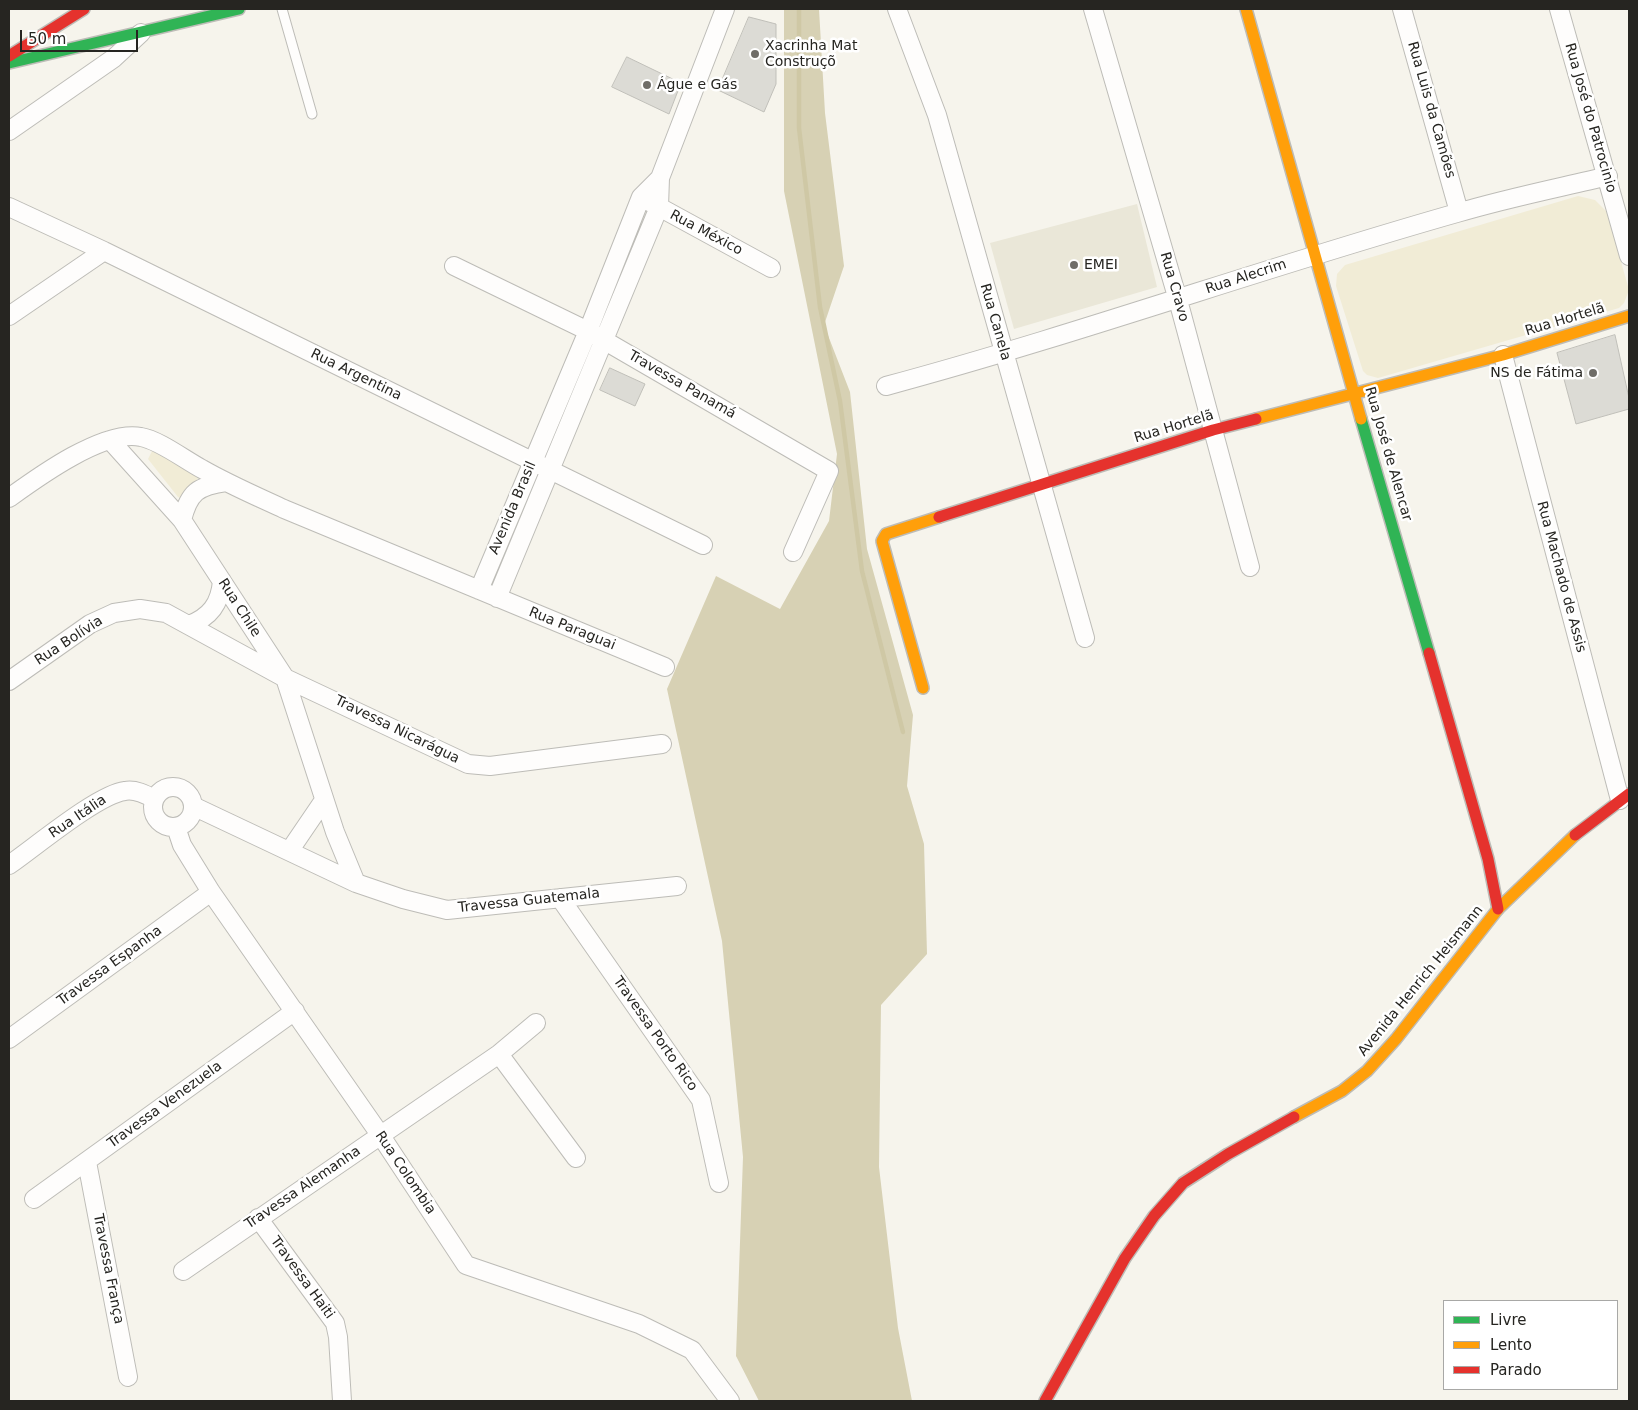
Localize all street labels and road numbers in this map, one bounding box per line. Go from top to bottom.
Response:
street label: Rua Luis da Camões [1403,40,1459,180]
street label: Rua José do Patrocinio [1561,41,1619,195]
street label: Rua México [667,207,745,259]
street label: Rua Cravo [1156,250,1192,324]
street label: Rua Alecrim [1203,256,1289,298]
street label: Rua Canela [976,282,1014,362]
street label: Rua Hortelã [1523,300,1607,340]
street label: Rua Argentina [308,346,404,404]
street label: Travessa Panamá [625,347,739,423]
street label: Rua José de Alencar [1361,385,1415,523]
street label: Rua Hortelã [1132,407,1216,447]
street label: Avenida Brasil [486,459,540,557]
street label: Rua Machado de Assis [1533,499,1589,655]
street label: Rua Chile [214,576,264,640]
street label: Rua Paraguai [526,604,618,654]
street label: Rua Bolívia [32,613,106,669]
street label: Travessa Nicarágua [332,692,462,768]
street label: Rua Itália [46,792,110,842]
street label: Travessa Guatemala [457,885,601,917]
street label: Avenida Henrich Heismann [1355,902,1487,1060]
street label: Travessa Espanha [54,922,166,1010]
street label: Travessa Porto Rico [609,973,701,1095]
street label: Travessa Venezuela [105,1058,225,1152]
street label: Rua Colombia [371,1128,439,1218]
street label: Travessa Alemanha [242,1143,364,1233]
street label: Travessa França [89,1212,127,1326]
street label: Travessa Haiti [266,1234,338,1322]

